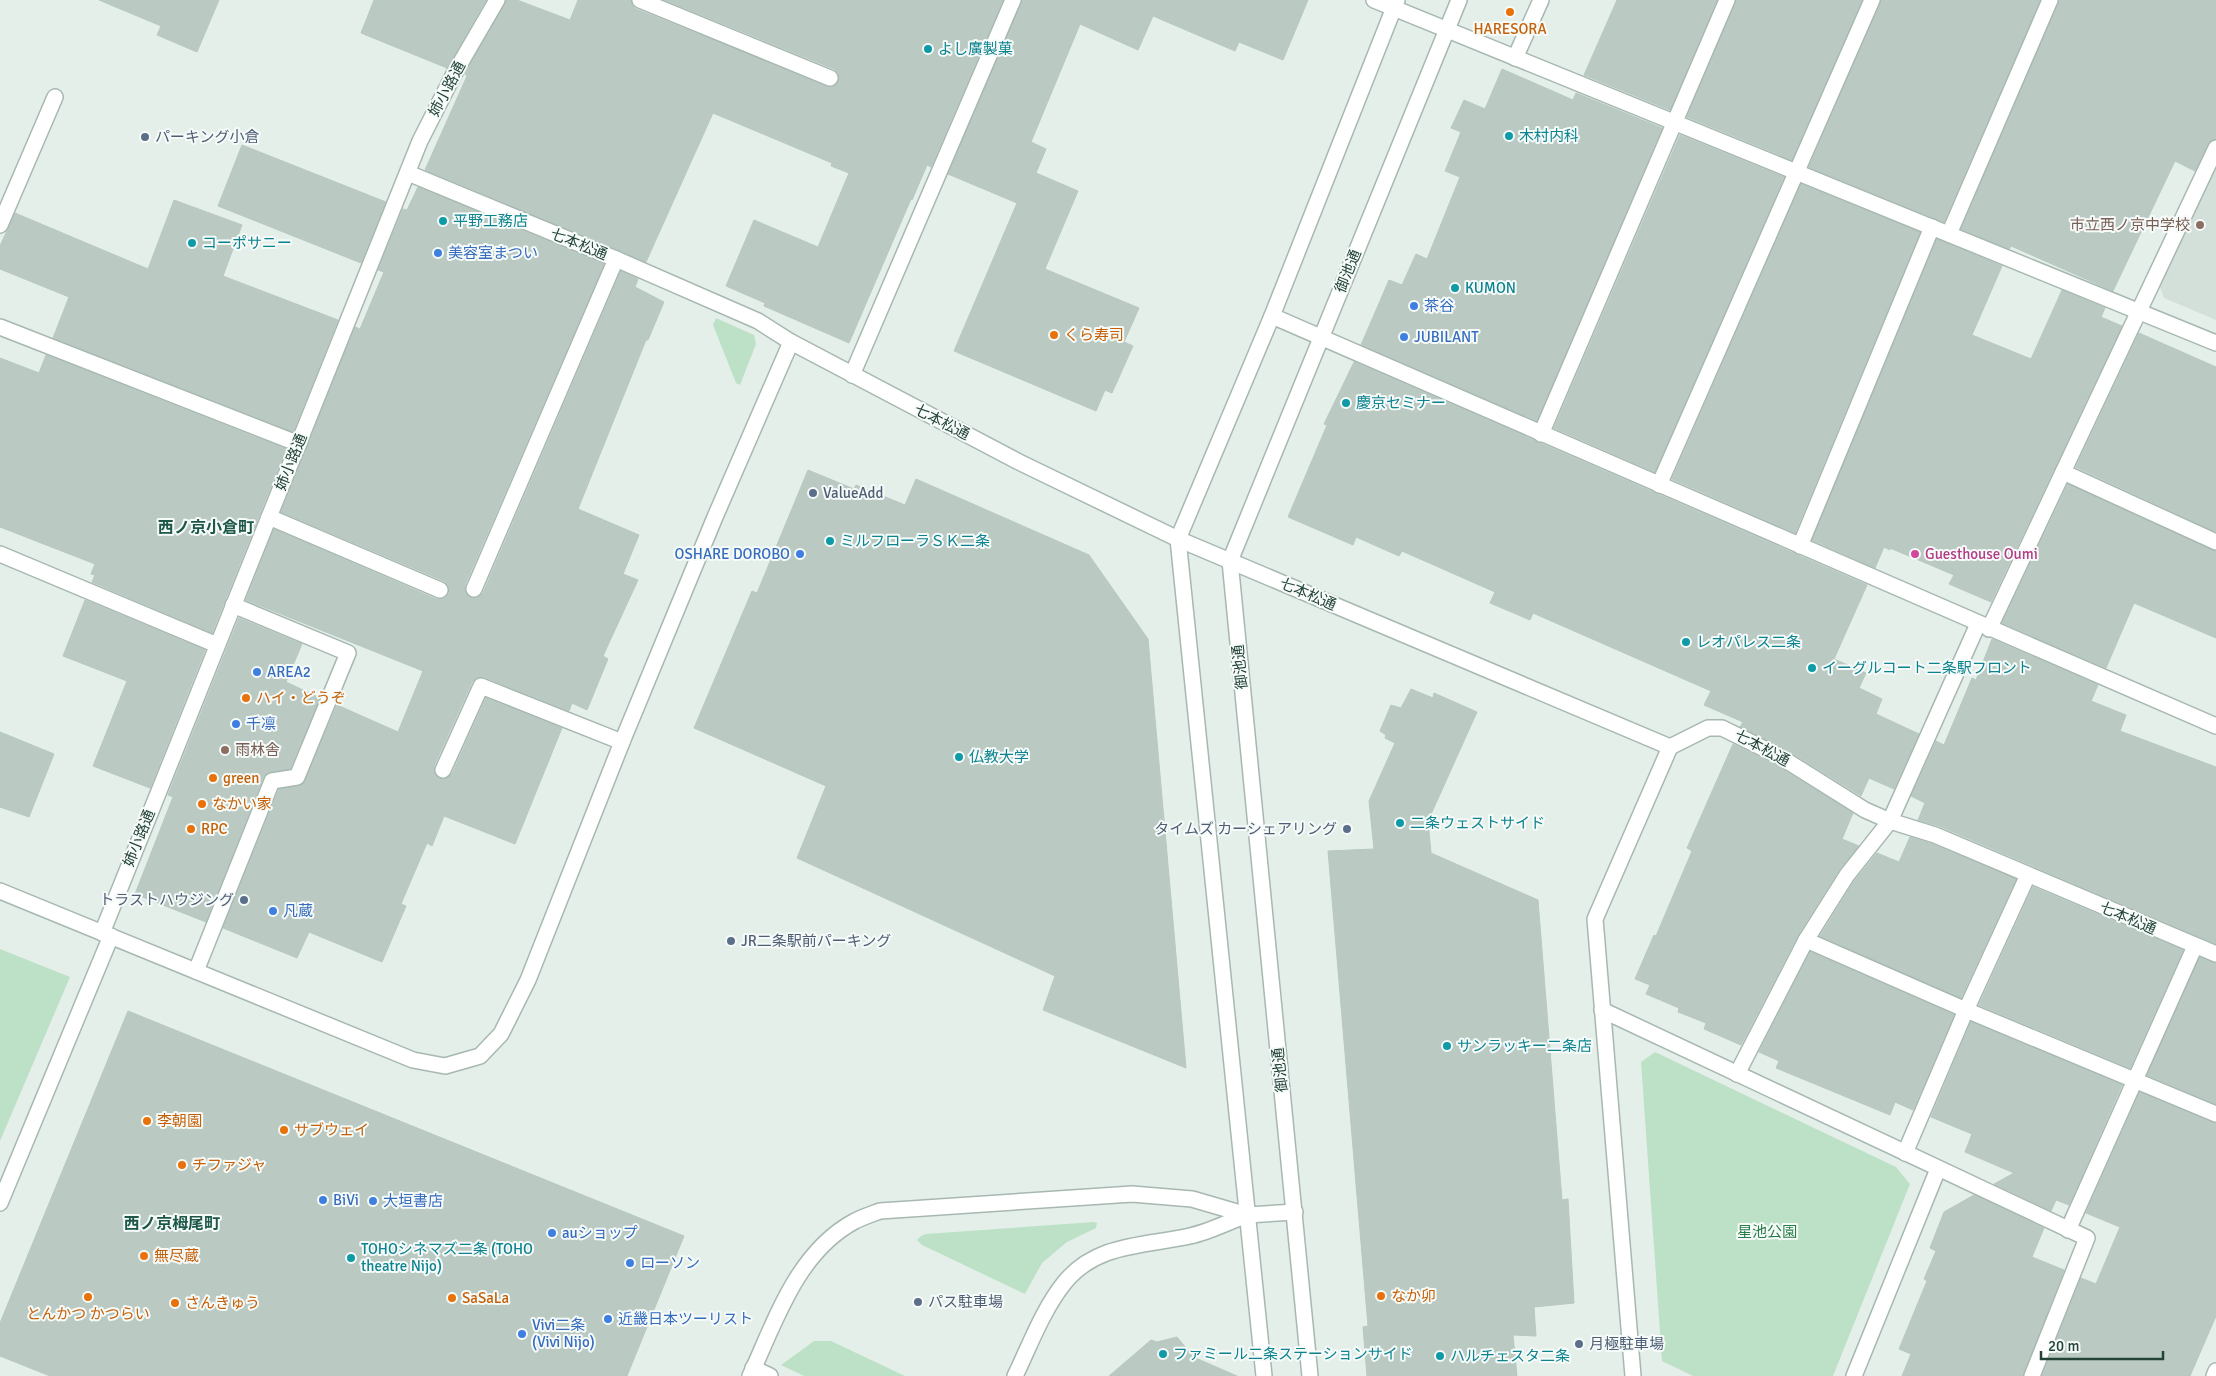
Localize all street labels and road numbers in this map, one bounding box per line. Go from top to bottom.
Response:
street label: 姉小路通 [425,58,469,120]
street label: 七本松通 [548,224,610,264]
street label: 御池通 [1331,247,1365,295]
street label: 七本松通 [911,400,973,444]
street label: 姉小路通 [271,431,311,493]
street label: 七本松通 [1277,574,1339,614]
street label: 御池通 [1229,644,1251,690]
street label: 七本松通 [1731,726,1793,770]
street label: 姉小路通 [119,807,159,869]
street label: 七本松通 [2097,898,2159,938]
street label: 御池通 [1269,1047,1291,1093]

